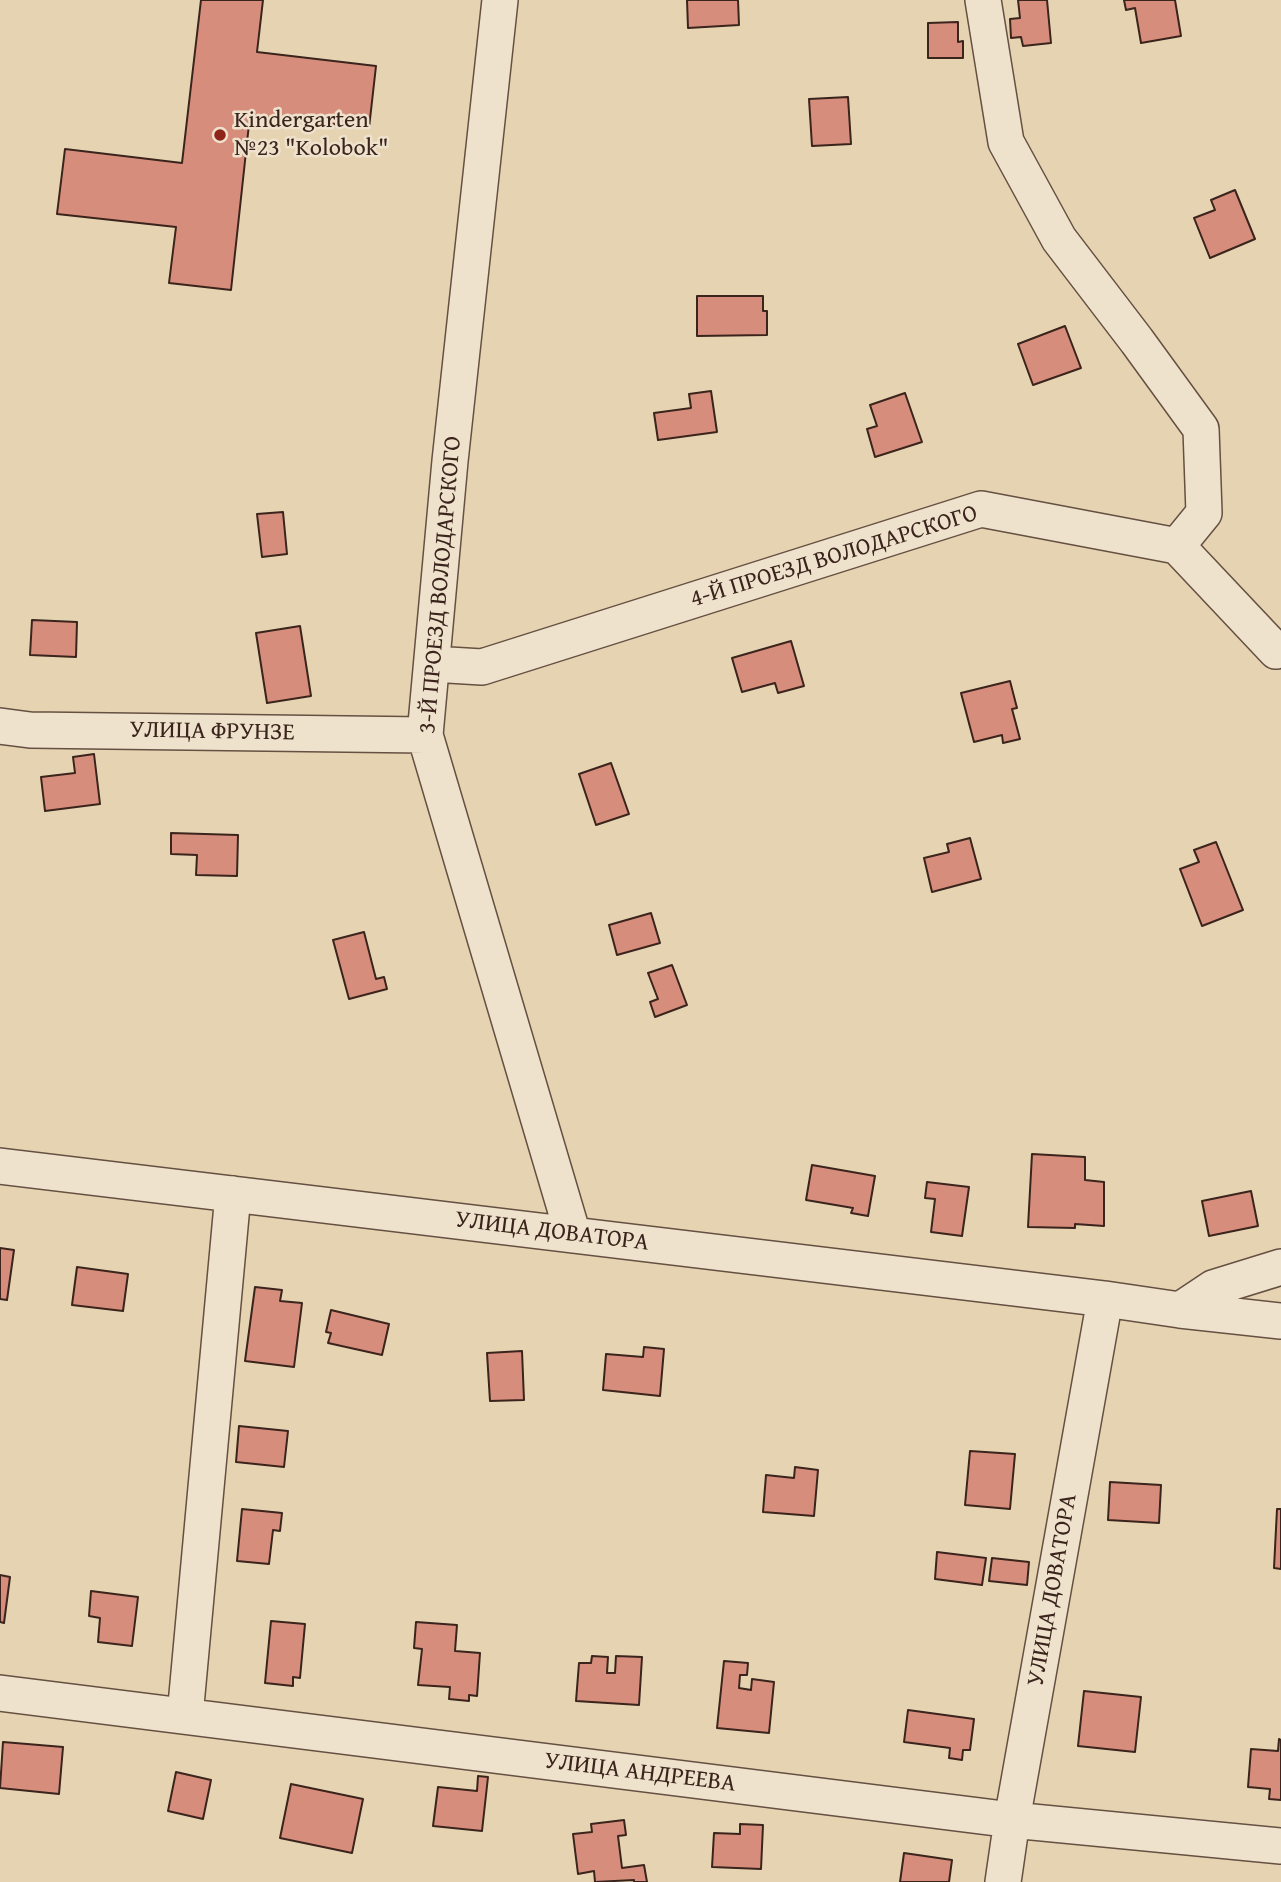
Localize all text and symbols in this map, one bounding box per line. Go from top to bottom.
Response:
place label: Kindergarten №23 "Kolobok" [234,107,388,163]
marker: Kindergarten №23 "Kolobok" [212,127,228,143]
street label: 3-Й ПРОЕЗД ВОЛОДАРСКОГО [414,435,468,735]
street label: 4-Й ПРОЕЗД ВОЛОДАРСКОГО [687,500,981,614]
street label: УЛИЦА ФРУНЗЕ [129,716,295,748]
street label: УЛИЦА ДОВАТОРА [454,1206,650,1258]
street label: УЛИЦА ДОВАТОРА [1022,1492,1084,1688]
street label: УЛИЦА АНДРЕЕВА [543,1747,737,1799]

